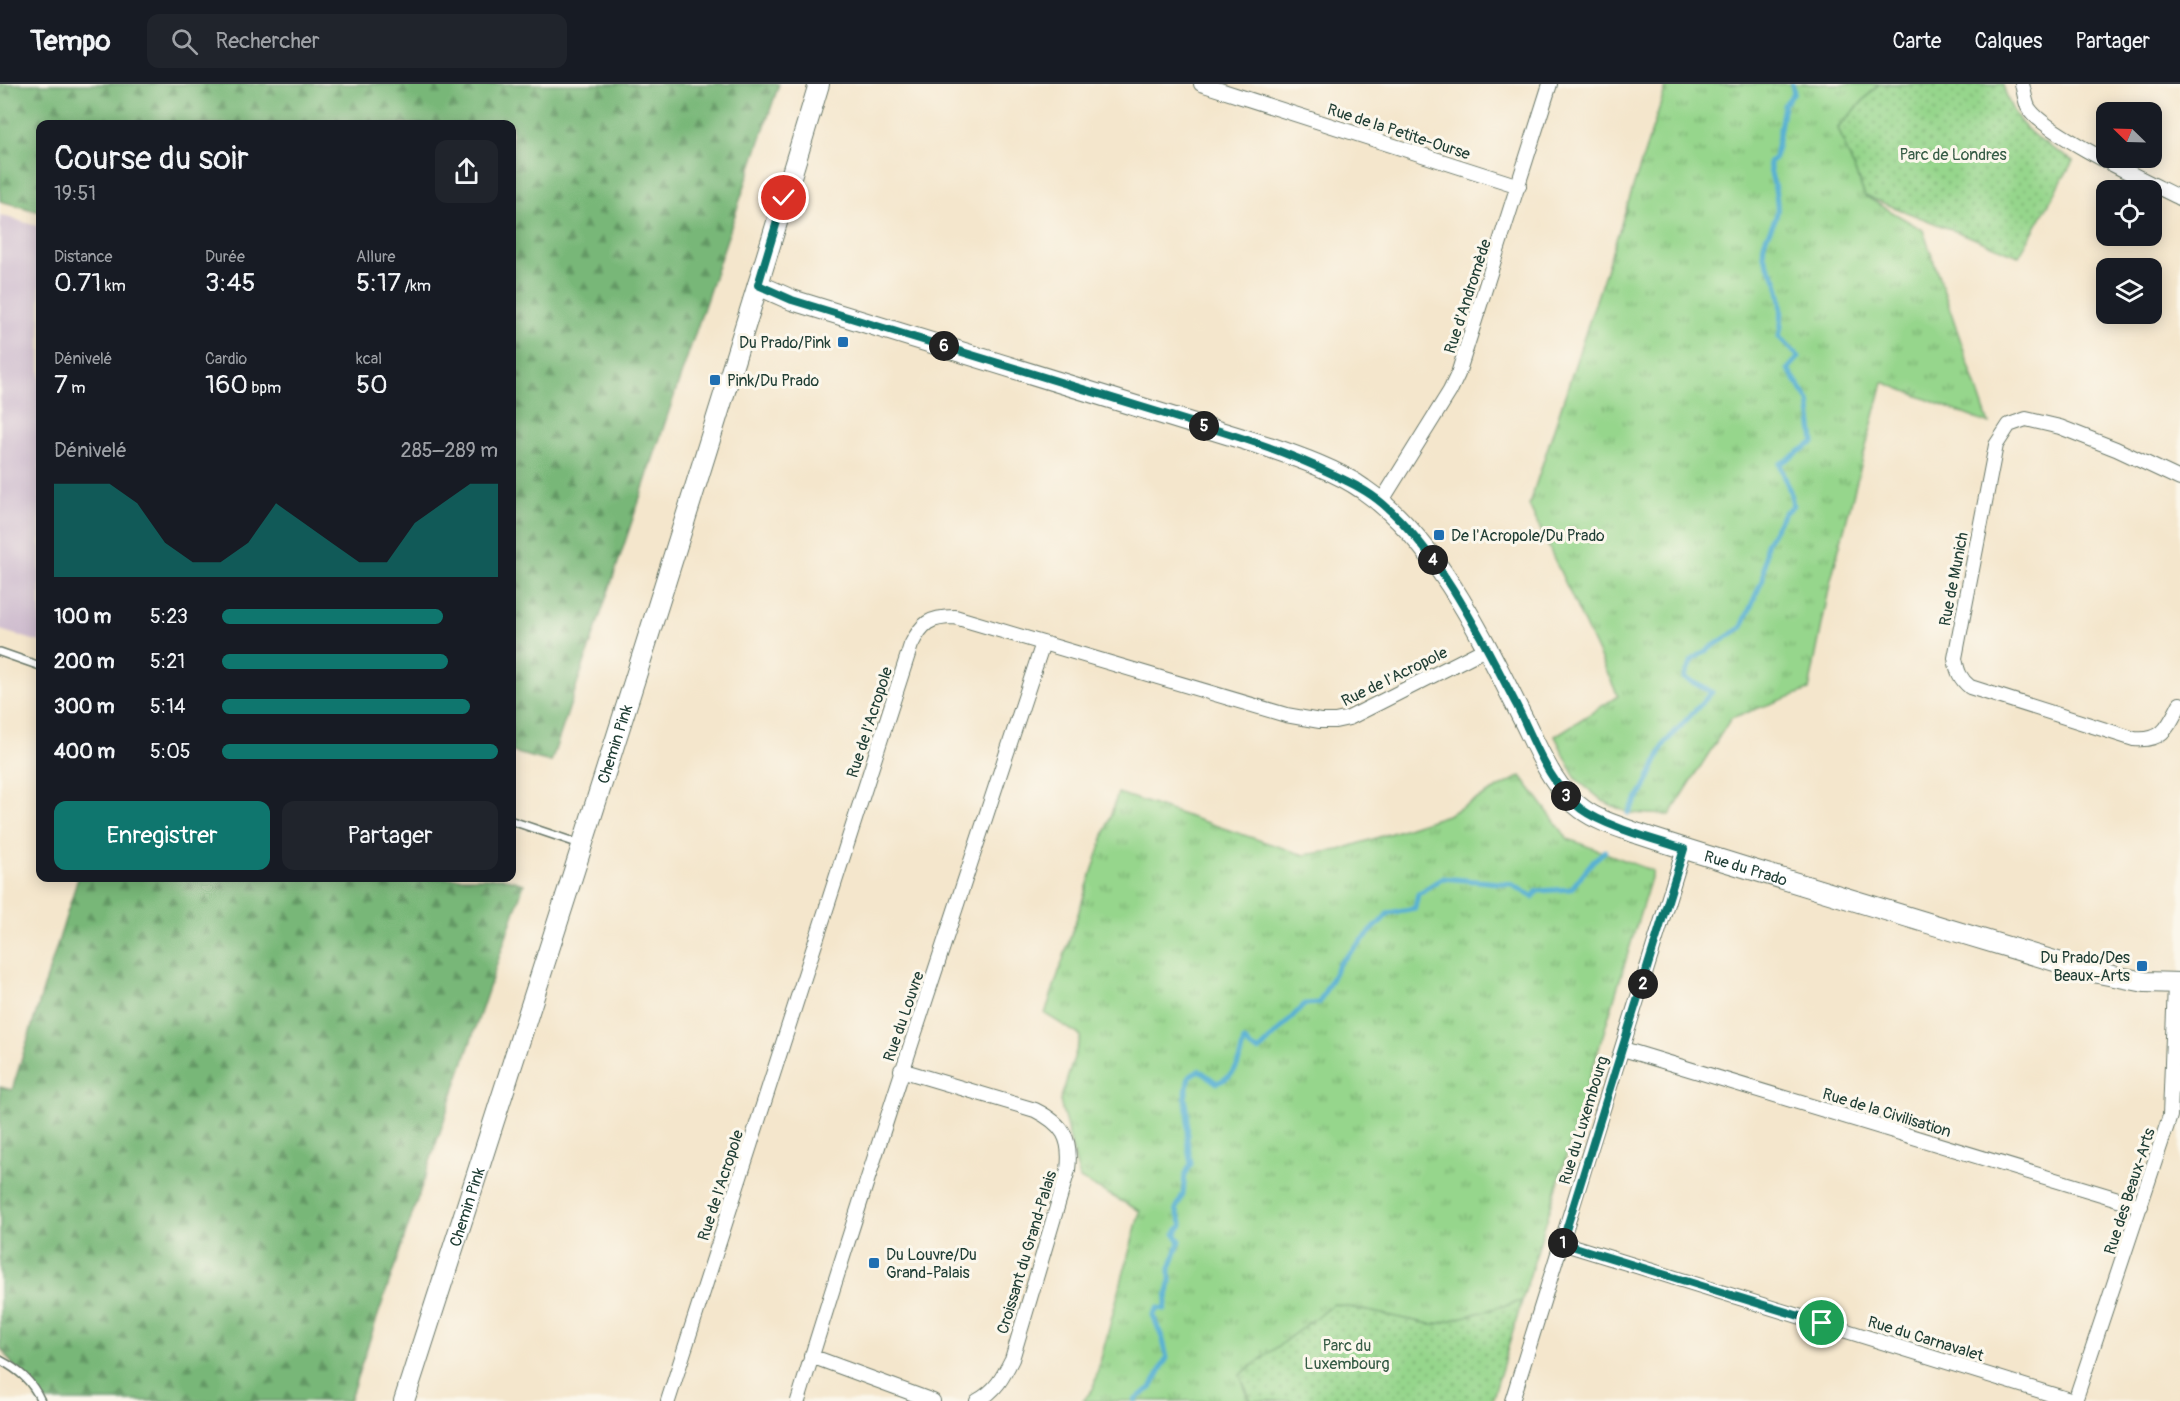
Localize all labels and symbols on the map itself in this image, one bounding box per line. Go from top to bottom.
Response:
street label: Rue de la Petite-Ourse [1325,99,1473,164]
north arrow [2096,102,2162,168]
park label: Parc de Londres [1899,145,2007,165]
pin [758,172,809,223]
street label: Rue d'Andromède [1440,236,1496,356]
pin: 6 [929,331,959,361]
place label: Du Prado/Pink [739,333,831,353]
marker: Du Prado/Pink [836,335,850,349]
place label: Pink/Du Prado [727,371,819,391]
marker: Pink/Du Prado [708,373,722,387]
pin: 5 [1189,411,1219,441]
place label: De l'Acropole/Du Prado [1451,526,1605,546]
marker: De l'Acropole/Du Prado [1432,528,1446,542]
street label: Rue de Munich [1935,531,1973,628]
pin: 4 [1418,545,1448,575]
street label: Rue de l'Acropole [1338,643,1451,711]
street label: Rue de l'Acropole [843,664,897,780]
street label: Chemin Pink [593,702,637,786]
pin: 3 [1551,781,1581,811]
street label: Rue du Prado [1702,846,1790,891]
place label: Du Prado/Des Beaux-Arts [2040,948,2130,986]
marker: Du Prado/Des Beaux-Arts [2135,959,2149,973]
street label: Rue du Louvre [879,968,929,1064]
pin: 2 [1628,969,1658,999]
street label: Rue du Luxembourg [1555,1054,1613,1187]
street label: Rue de la Civilisation [1820,1084,1953,1142]
street label: Rue des Beaux-Arts [2100,1126,2160,1257]
street label: Rue de l'Acropole [694,1127,748,1243]
street label: Chemin Pink [445,1165,490,1249]
street label: Croissant du Grand-Palais [993,1168,1061,1336]
pin: 1 [1548,1228,1578,1258]
place label: Du Louvre/Du Grand-Palais [886,1245,977,1283]
marker: Du Louvre/Du Grand-Palais [867,1256,881,1270]
pin [1796,1297,1847,1348]
street label: Rue du Carnavalet [1865,1312,1987,1366]
park label: Parc du Luxembourg [1304,1336,1390,1374]

